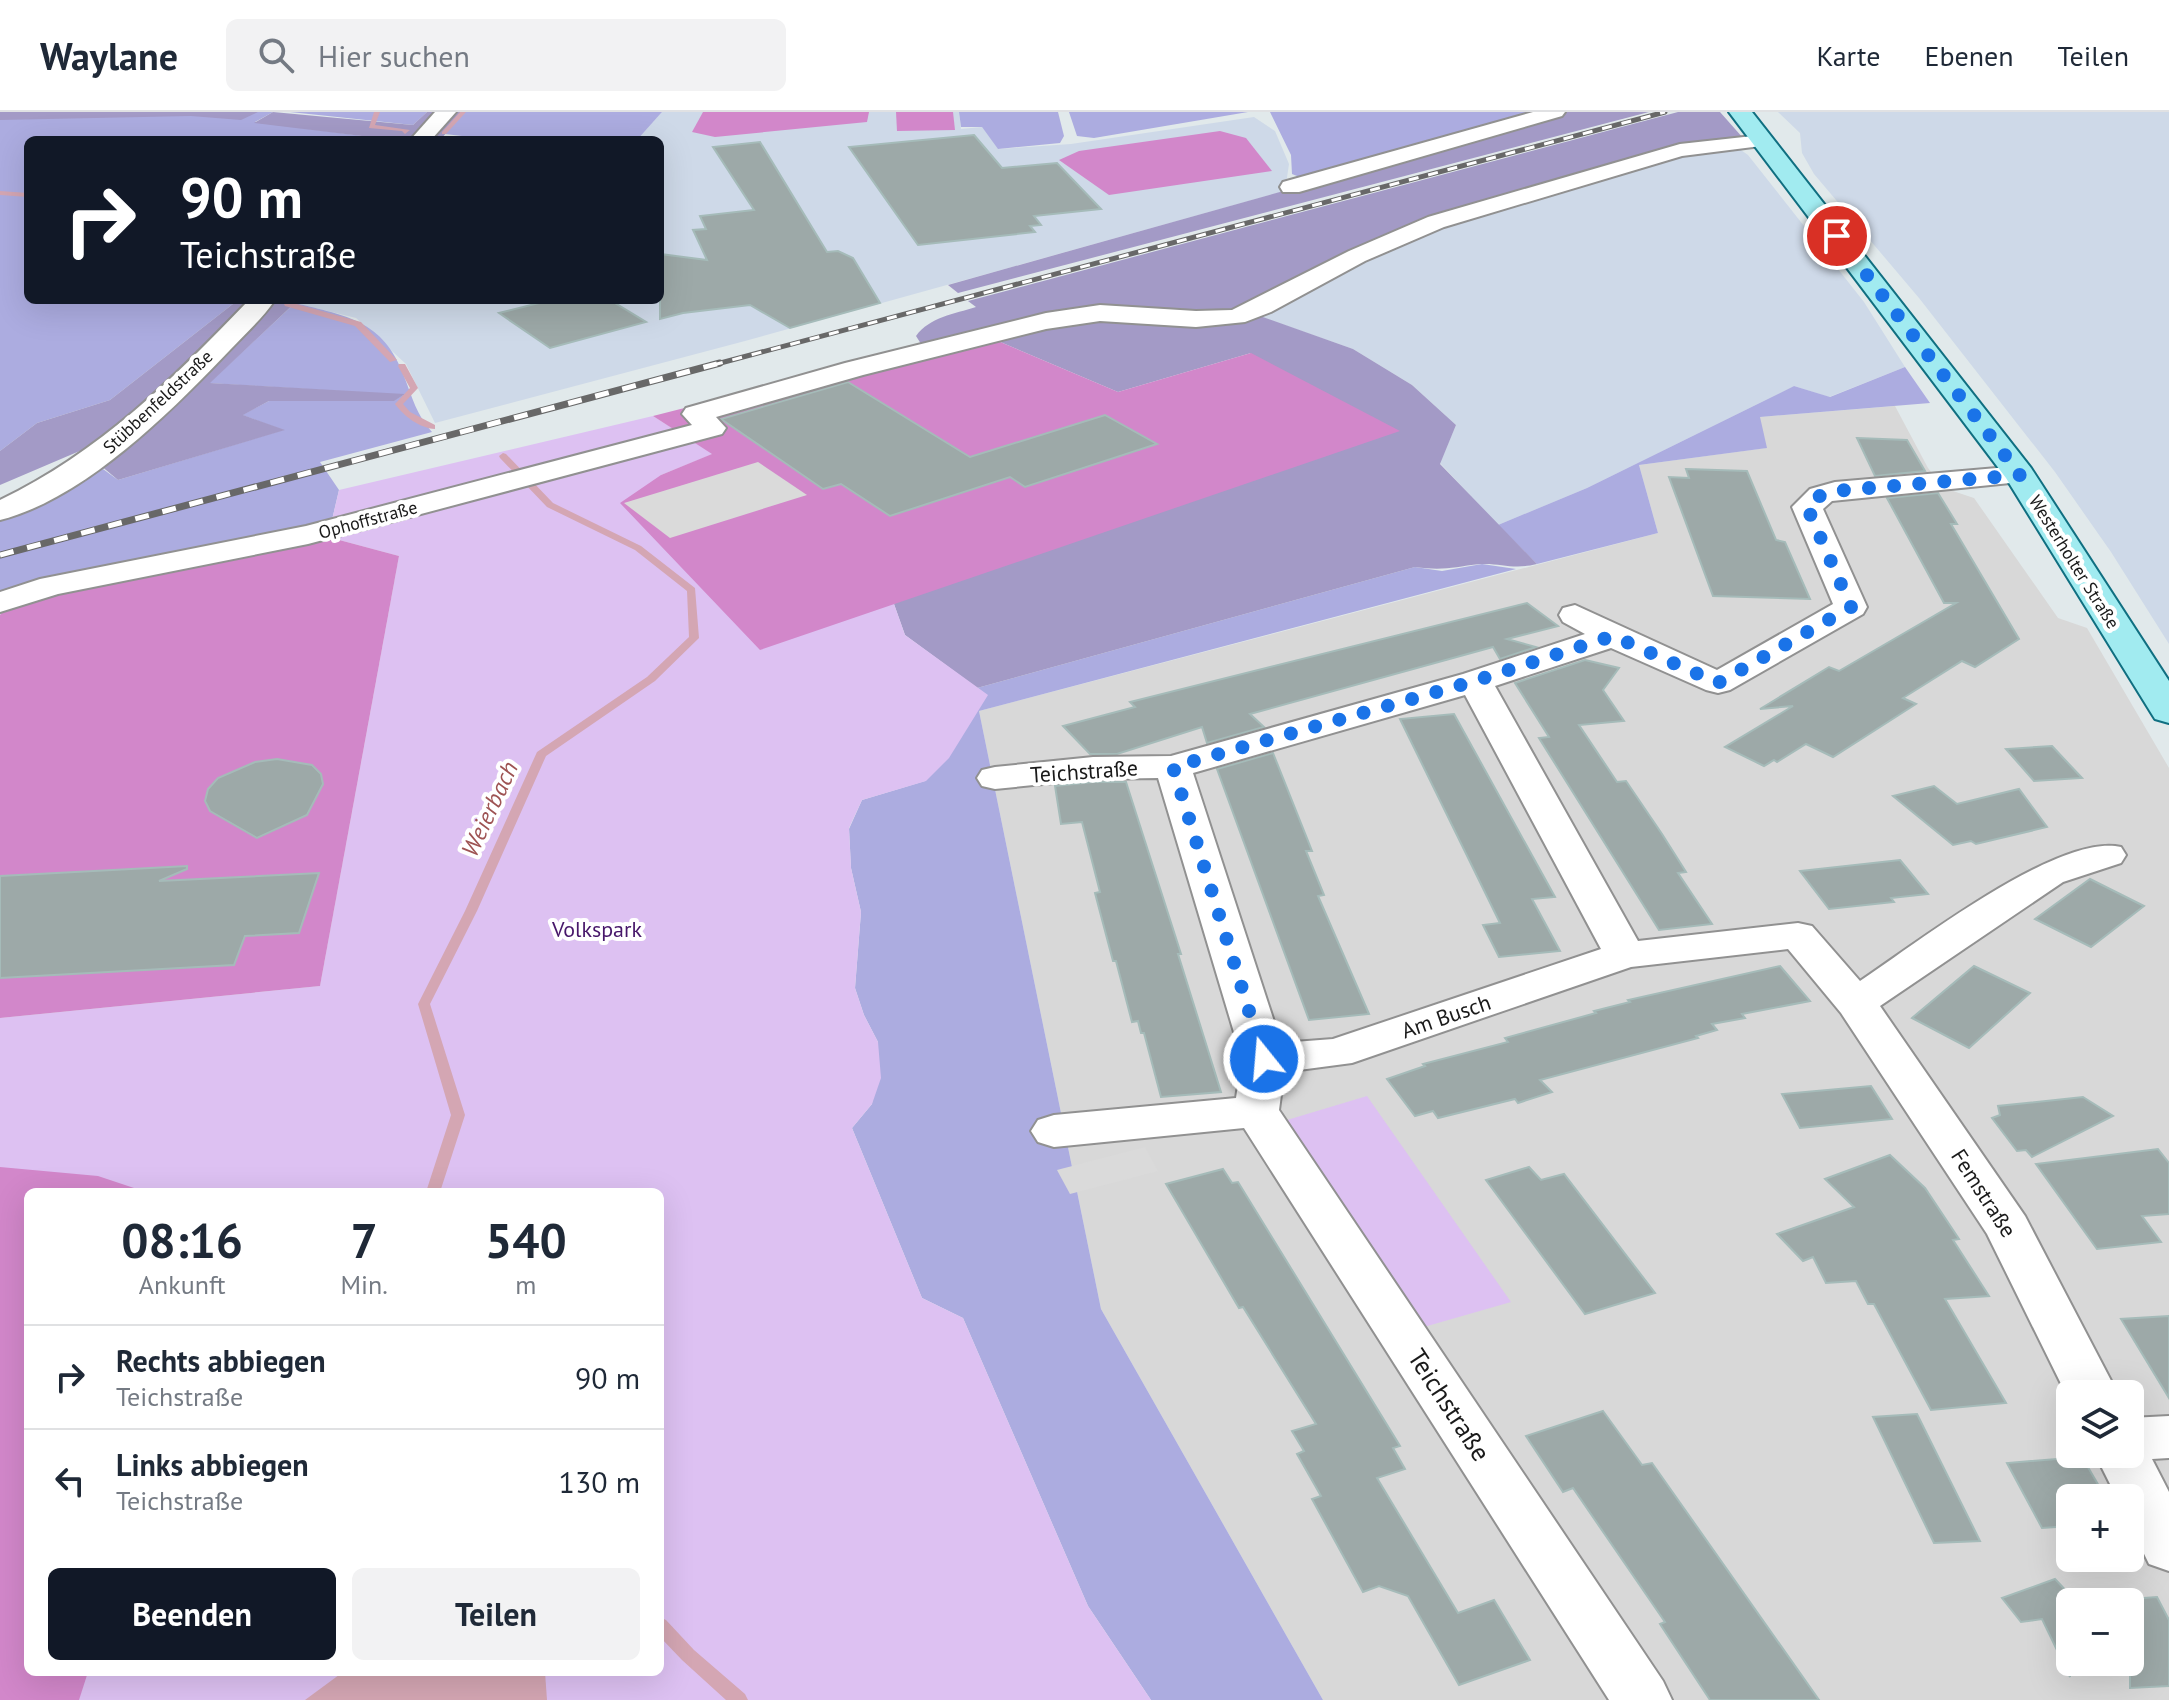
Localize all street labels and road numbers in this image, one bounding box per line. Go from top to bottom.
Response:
street label: Stübbenfeldstraße [98,345,217,458]
street label: Westerholter Straße [2024,491,2125,633]
street label: Ophoffstraße [316,495,420,544]
street label: Teichstraße [1029,753,1139,789]
street label: Am Busch [1398,988,1494,1044]
street label: Femstraße [1945,1144,2023,1242]
street label: Teichstraße [1401,1342,1498,1467]

